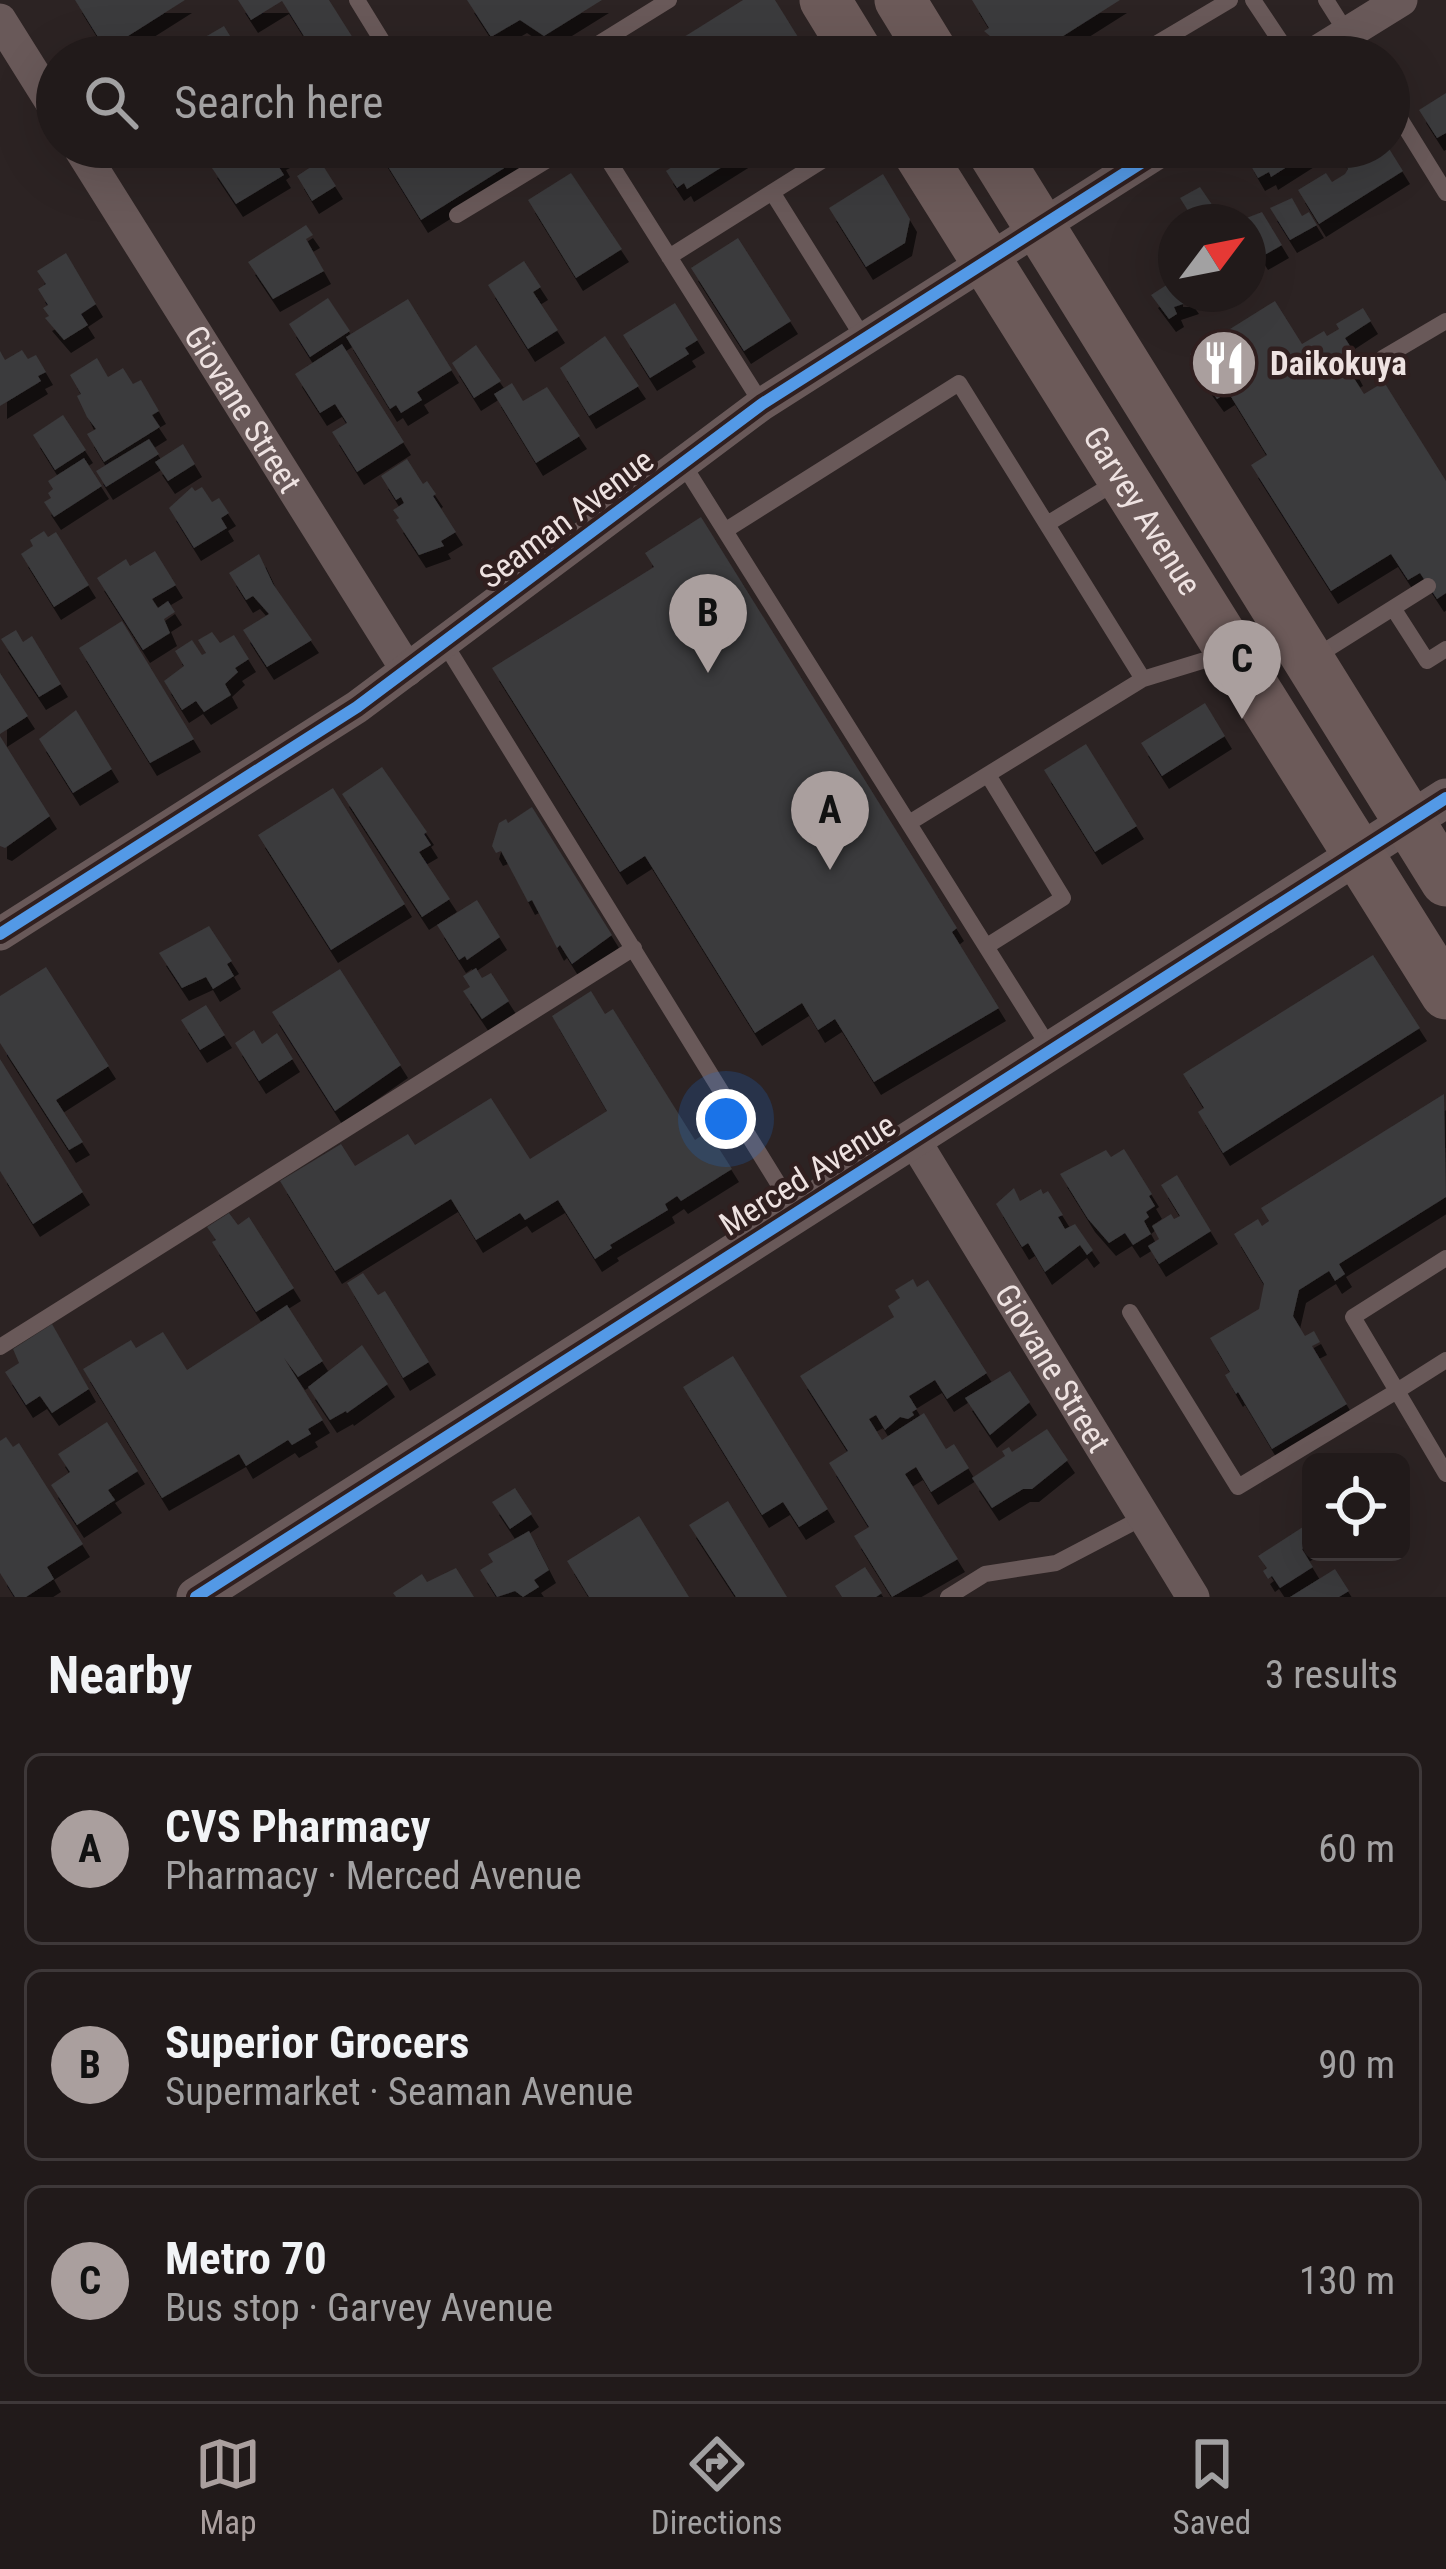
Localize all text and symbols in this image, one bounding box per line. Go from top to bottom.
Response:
search box [36,36,1410,168]
icon: search [78,69,144,135]
text: Search here [174,76,383,129]
north arrow [1158,204,1266,312]
street label: Giovane Street [176,318,310,500]
restaurant icon: Daikokuya [1189,328,1259,398]
place label: Daikokuya [1270,344,1407,383]
street label: Garvey Avenue [1075,419,1210,602]
street label: Seaman Avenue [472,440,661,596]
pin: B [669,574,747,673]
pin: C [1203,620,1281,719]
pin: A [791,771,869,870]
your location [696,1089,756,1149]
street label: Merced Avenue [712,1105,902,1244]
street label: Giovane Street [987,1277,1119,1459]
map controls [1302,1453,1410,1561]
button: locate [1302,1453,1410,1561]
text: Nearby [48,1646,192,1705]
text: 3 results [1265,1652,1398,1698]
text: CVS Pharmacy [165,1800,430,1853]
text: A [78,1826,102,1872]
text: 60 m [1318,1826,1395,1872]
text: Pharmacy · Merced Avenue [165,1853,582,1899]
text: Superior Grocers [165,2016,470,2069]
text: B [79,2042,101,2088]
text: 90 m [1318,2042,1395,2088]
text: Supermarket · Seaman Avenue [165,2069,633,2115]
text: Metro 70 [165,2232,327,2285]
text: C [79,2258,101,2304]
text: 130 m [1299,2258,1395,2304]
text: Bus stop · Garvey Avenue [165,2285,553,2331]
tab: Map [195,2431,261,2542]
tab: Directions [651,2431,783,2542]
tab: Saved [1173,2431,1251,2542]

